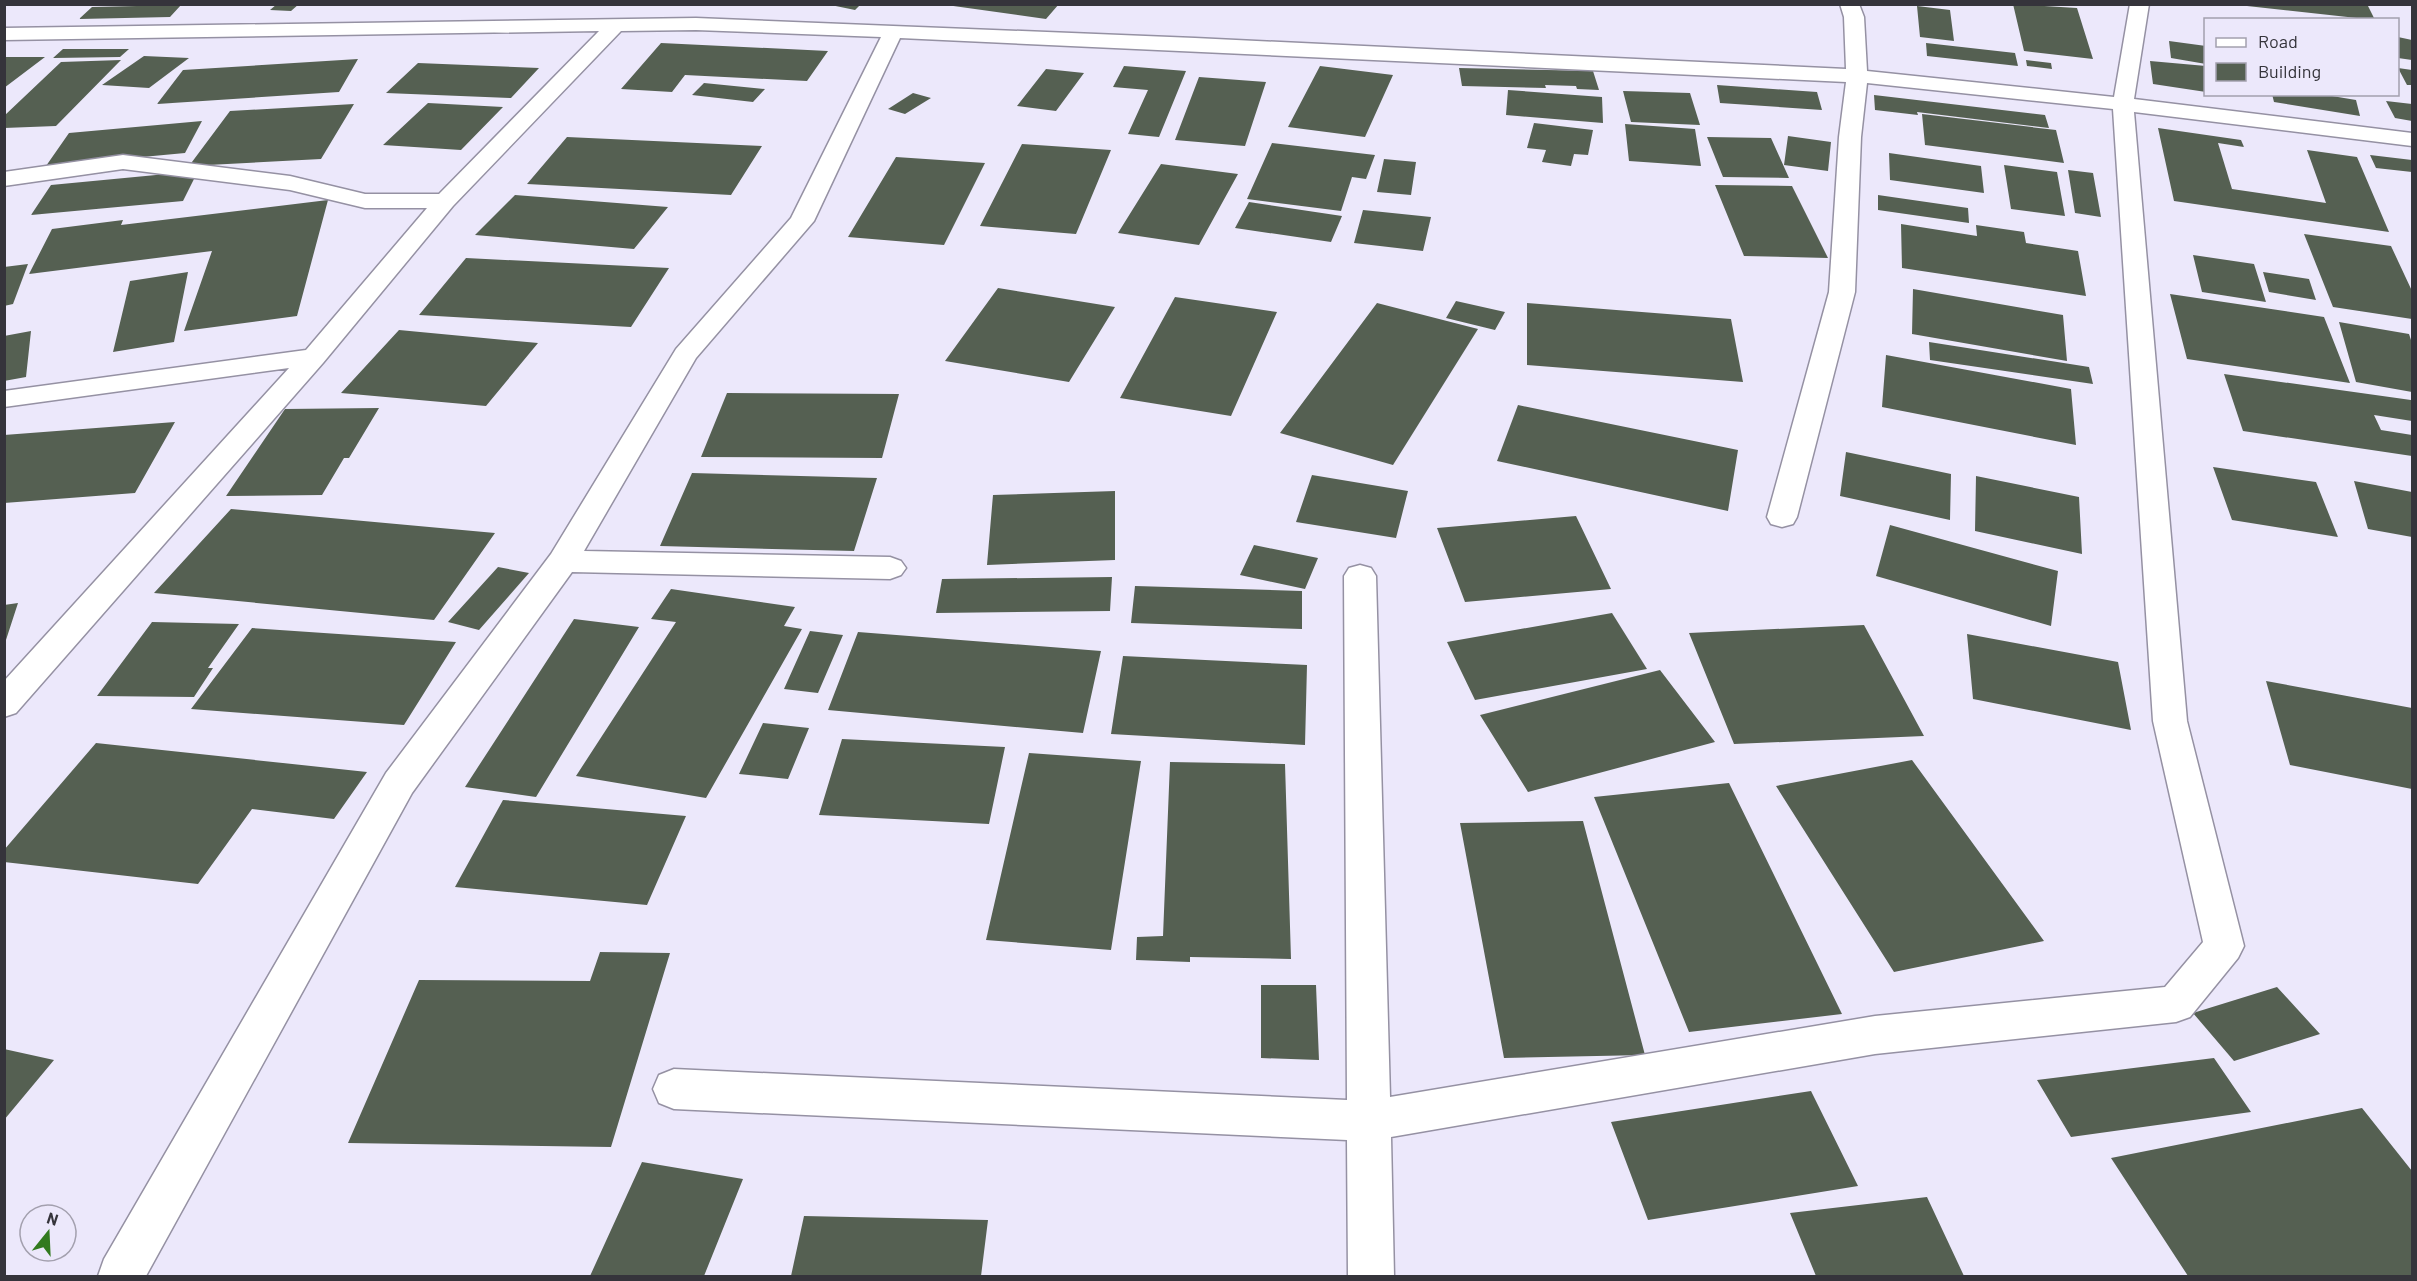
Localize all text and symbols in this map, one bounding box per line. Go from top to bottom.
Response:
legend [2204,18,2399,96]
text: Road [2258,30,2298,52]
text: Building [2258,60,2321,82]
north arrow [18,1203,78,1263]
text: N [45,1208,61,1229]

